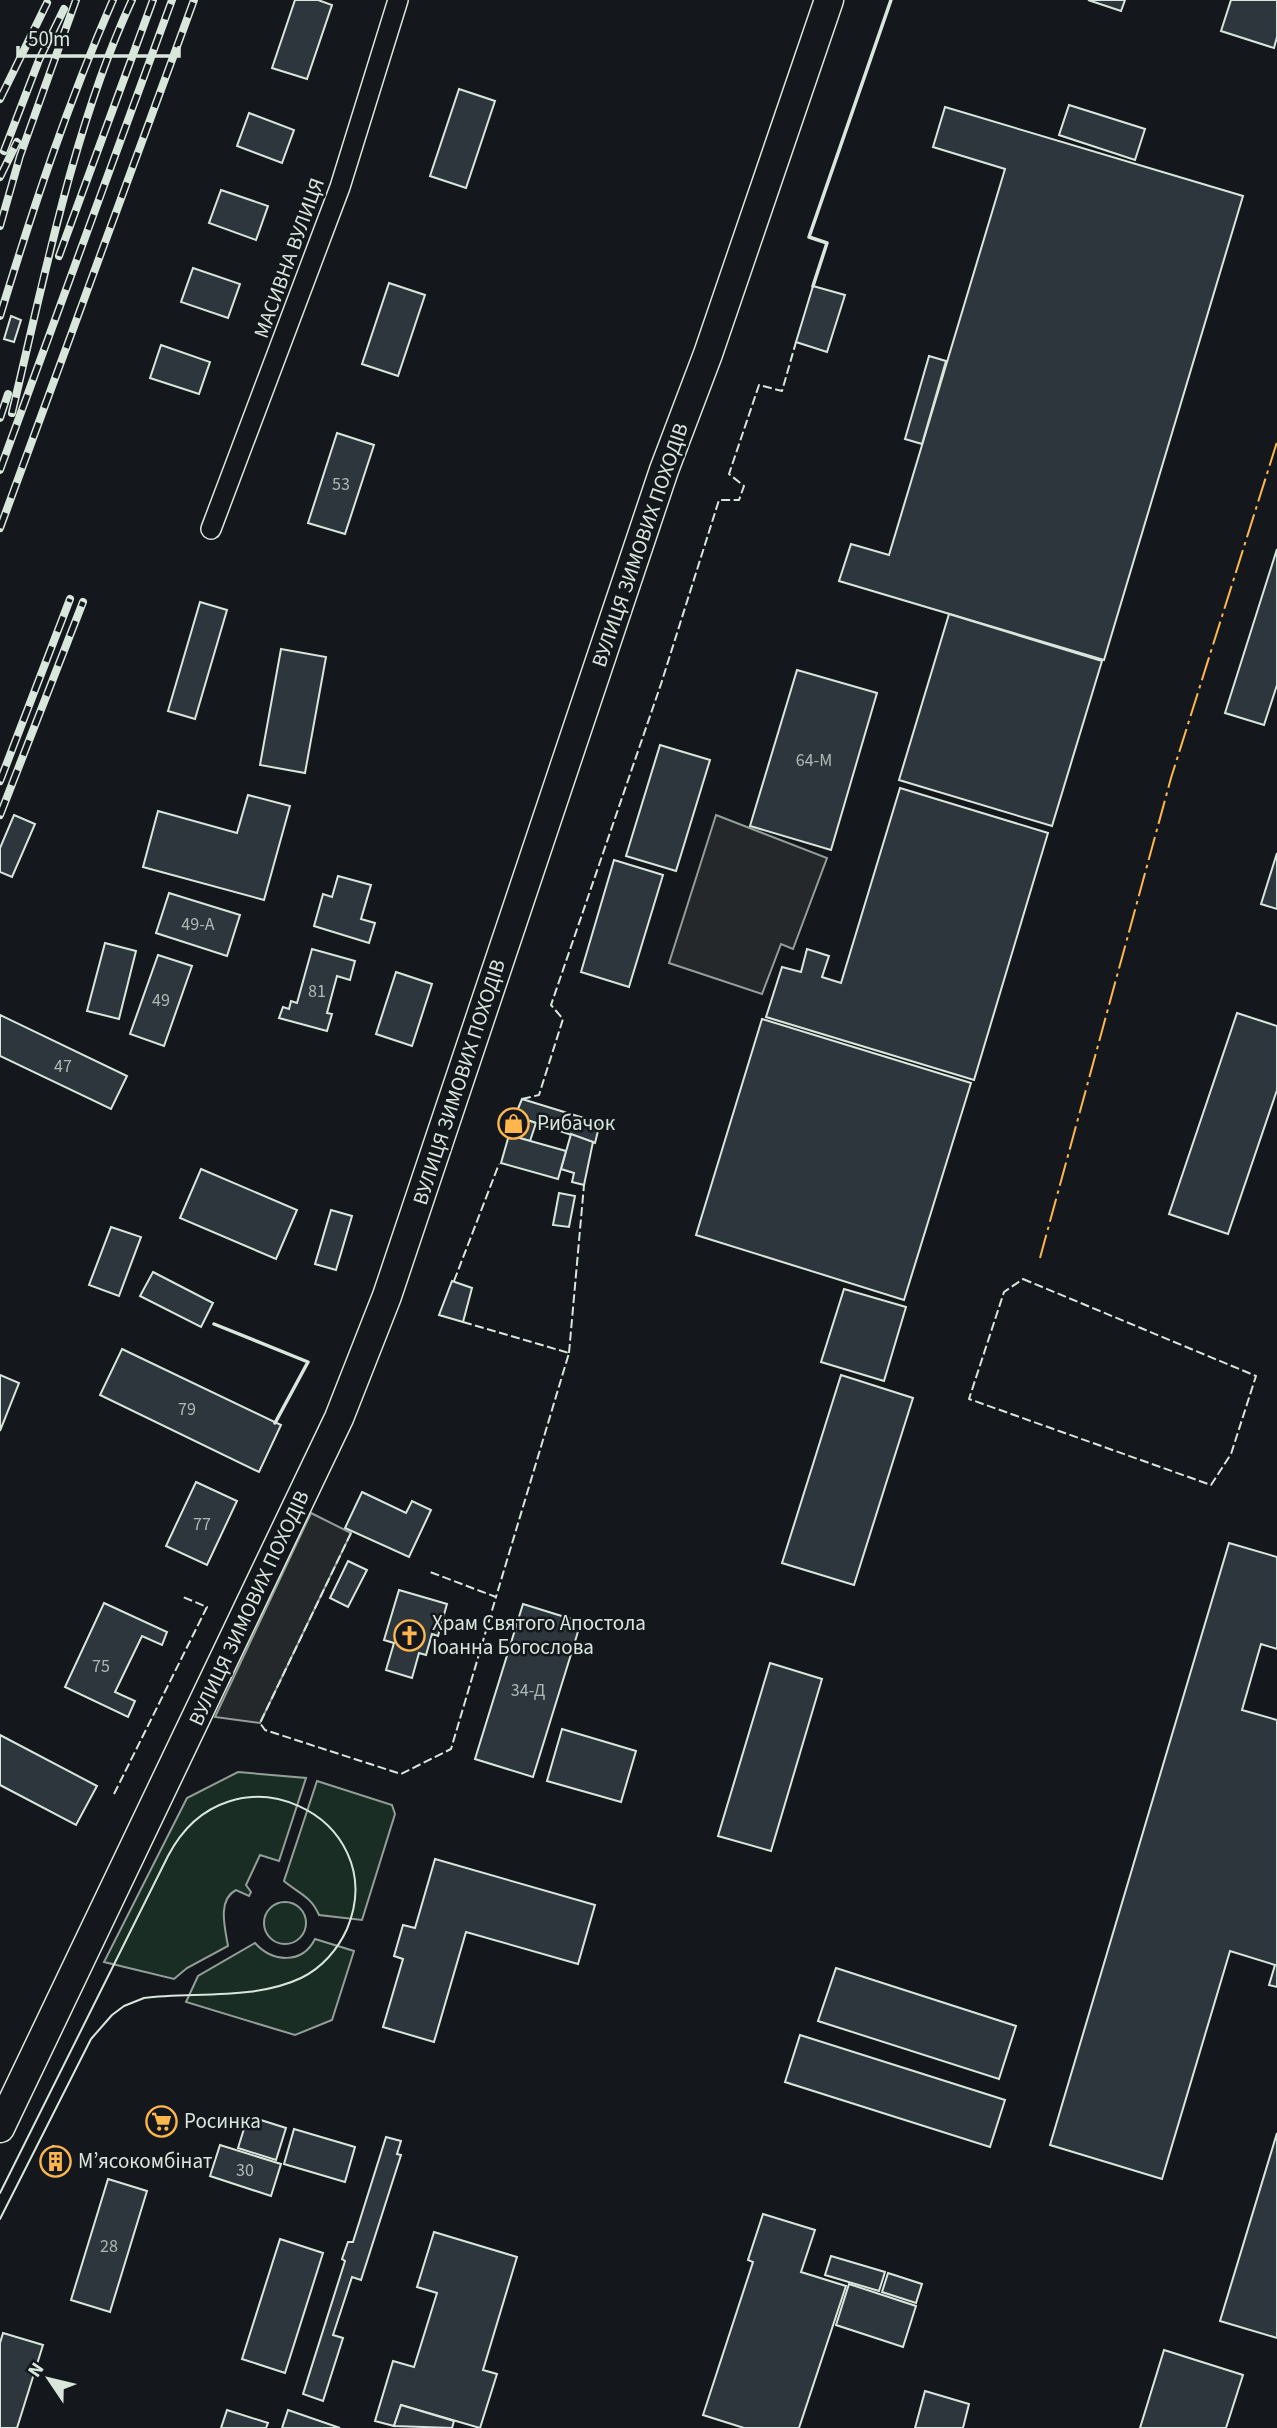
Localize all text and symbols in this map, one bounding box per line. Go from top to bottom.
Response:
scale bar [18,14,178,58]
text: 50 m [28,24,70,54]
street label: МАСИВНА ВУЛИЦЯ [246,174,332,342]
street label: ВУЛИЦЯ ЗИМОВИХ ПОХОДІВ [584,419,696,671]
house number: 53 [332,472,350,497]
house number: 64-М [796,748,832,773]
house number: 49-А [181,912,215,937]
street label: ВУЛИЦЯ ЗИМОВИХ ПОХОДІВ [405,955,513,1209]
house number: 81 [308,979,326,1004]
house number: 49 [152,988,170,1013]
house number: 47 [54,1054,72,1079]
shop icon: Рибачок [497,1106,531,1140]
place label: Рибачок [537,1108,616,1138]
house number: 79 [178,1397,196,1422]
street label: ВУЛИЦЯ ЗИМОВИХ ПОХОДІВ [181,1485,317,1731]
house number: 77 [193,1512,211,1537]
place label: Храм Святого Апостола Іоанна Богослова [432,1608,646,1662]
church icon: Храм Святого Апостола Іоанна Богослова [392,1618,426,1652]
house number: 75 [92,1654,110,1679]
house number: 34-Д [511,1678,546,1703]
supermarket icon: Росинка [144,2104,178,2138]
place label: Росинка [184,2106,261,2136]
building icon: М’ясокомбінат [38,2144,72,2178]
place label: М’ясокомбінат [78,2146,213,2176]
house number: 30 [236,2158,254,2183]
house number: 28 [100,2234,118,2259]
north arrow [14,2344,84,2414]
text: N [22,2357,51,2383]

